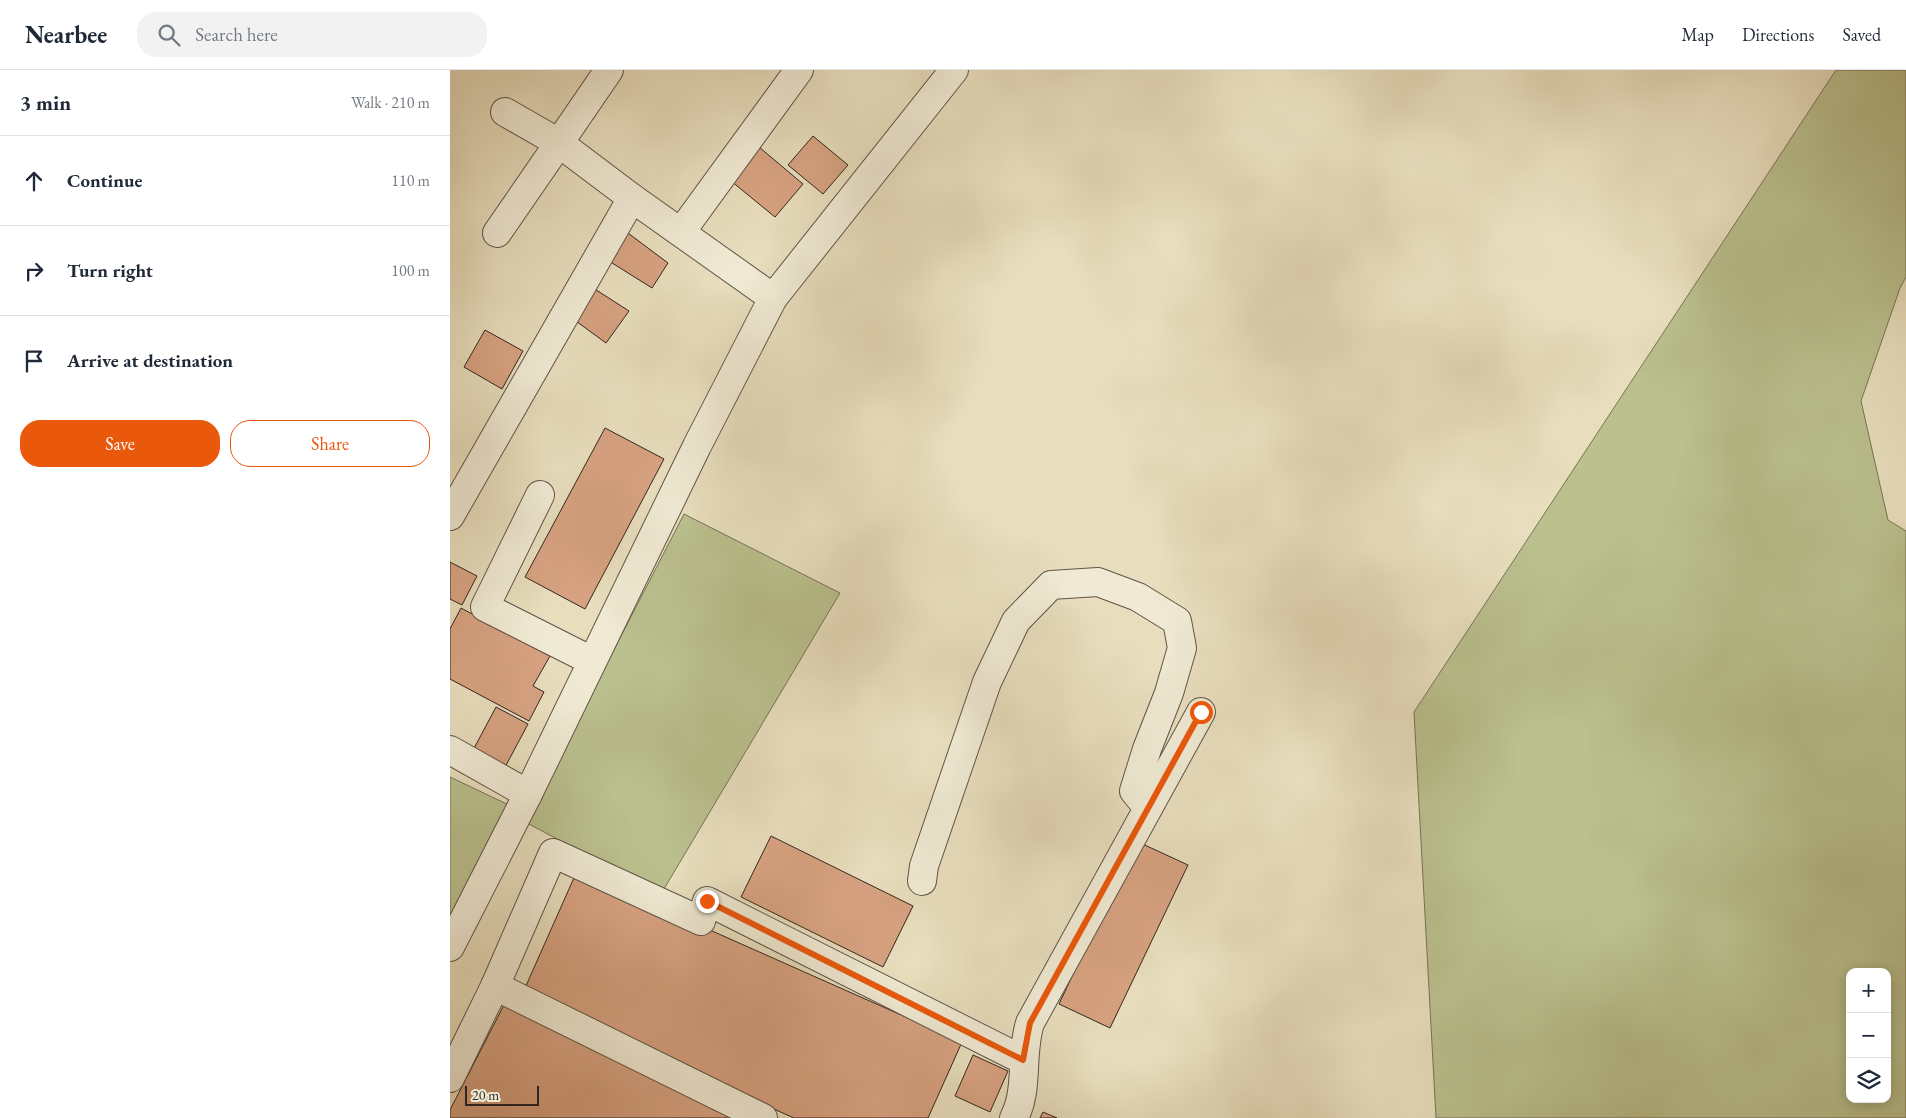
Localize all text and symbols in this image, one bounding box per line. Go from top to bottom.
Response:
search box [137,12,487,57]
text: Nearbee [25,19,107,50]
icon: search [155,21,183,49]
text: Search here [195,22,278,47]
text: Map [1682,23,1714,46]
text: Directions [1742,23,1814,46]
text: Saved [1842,23,1881,46]
text: 3 min [20,89,71,116]
text: Walk · 210 m [351,92,430,113]
icon: ahead [20,167,48,195]
text: Continue [67,168,142,193]
text: 110 m [391,170,430,191]
icon: right [20,257,48,285]
text: Turn right [67,258,153,283]
text: 100 m [391,260,430,281]
icon: arrive [20,347,48,375]
text: Arrive at destination [67,348,233,373]
button: Save [20,420,220,467]
button: Share [230,420,430,467]
route start [1190,701,1213,724]
route end [696,890,719,913]
map controls [1846,968,1891,1103]
button: + [1846,968,1891,1013]
button: − [1846,1013,1891,1058]
button: layers [1846,1058,1891,1103]
scale bar [465,1083,539,1106]
text: 20 m [472,1086,499,1104]

